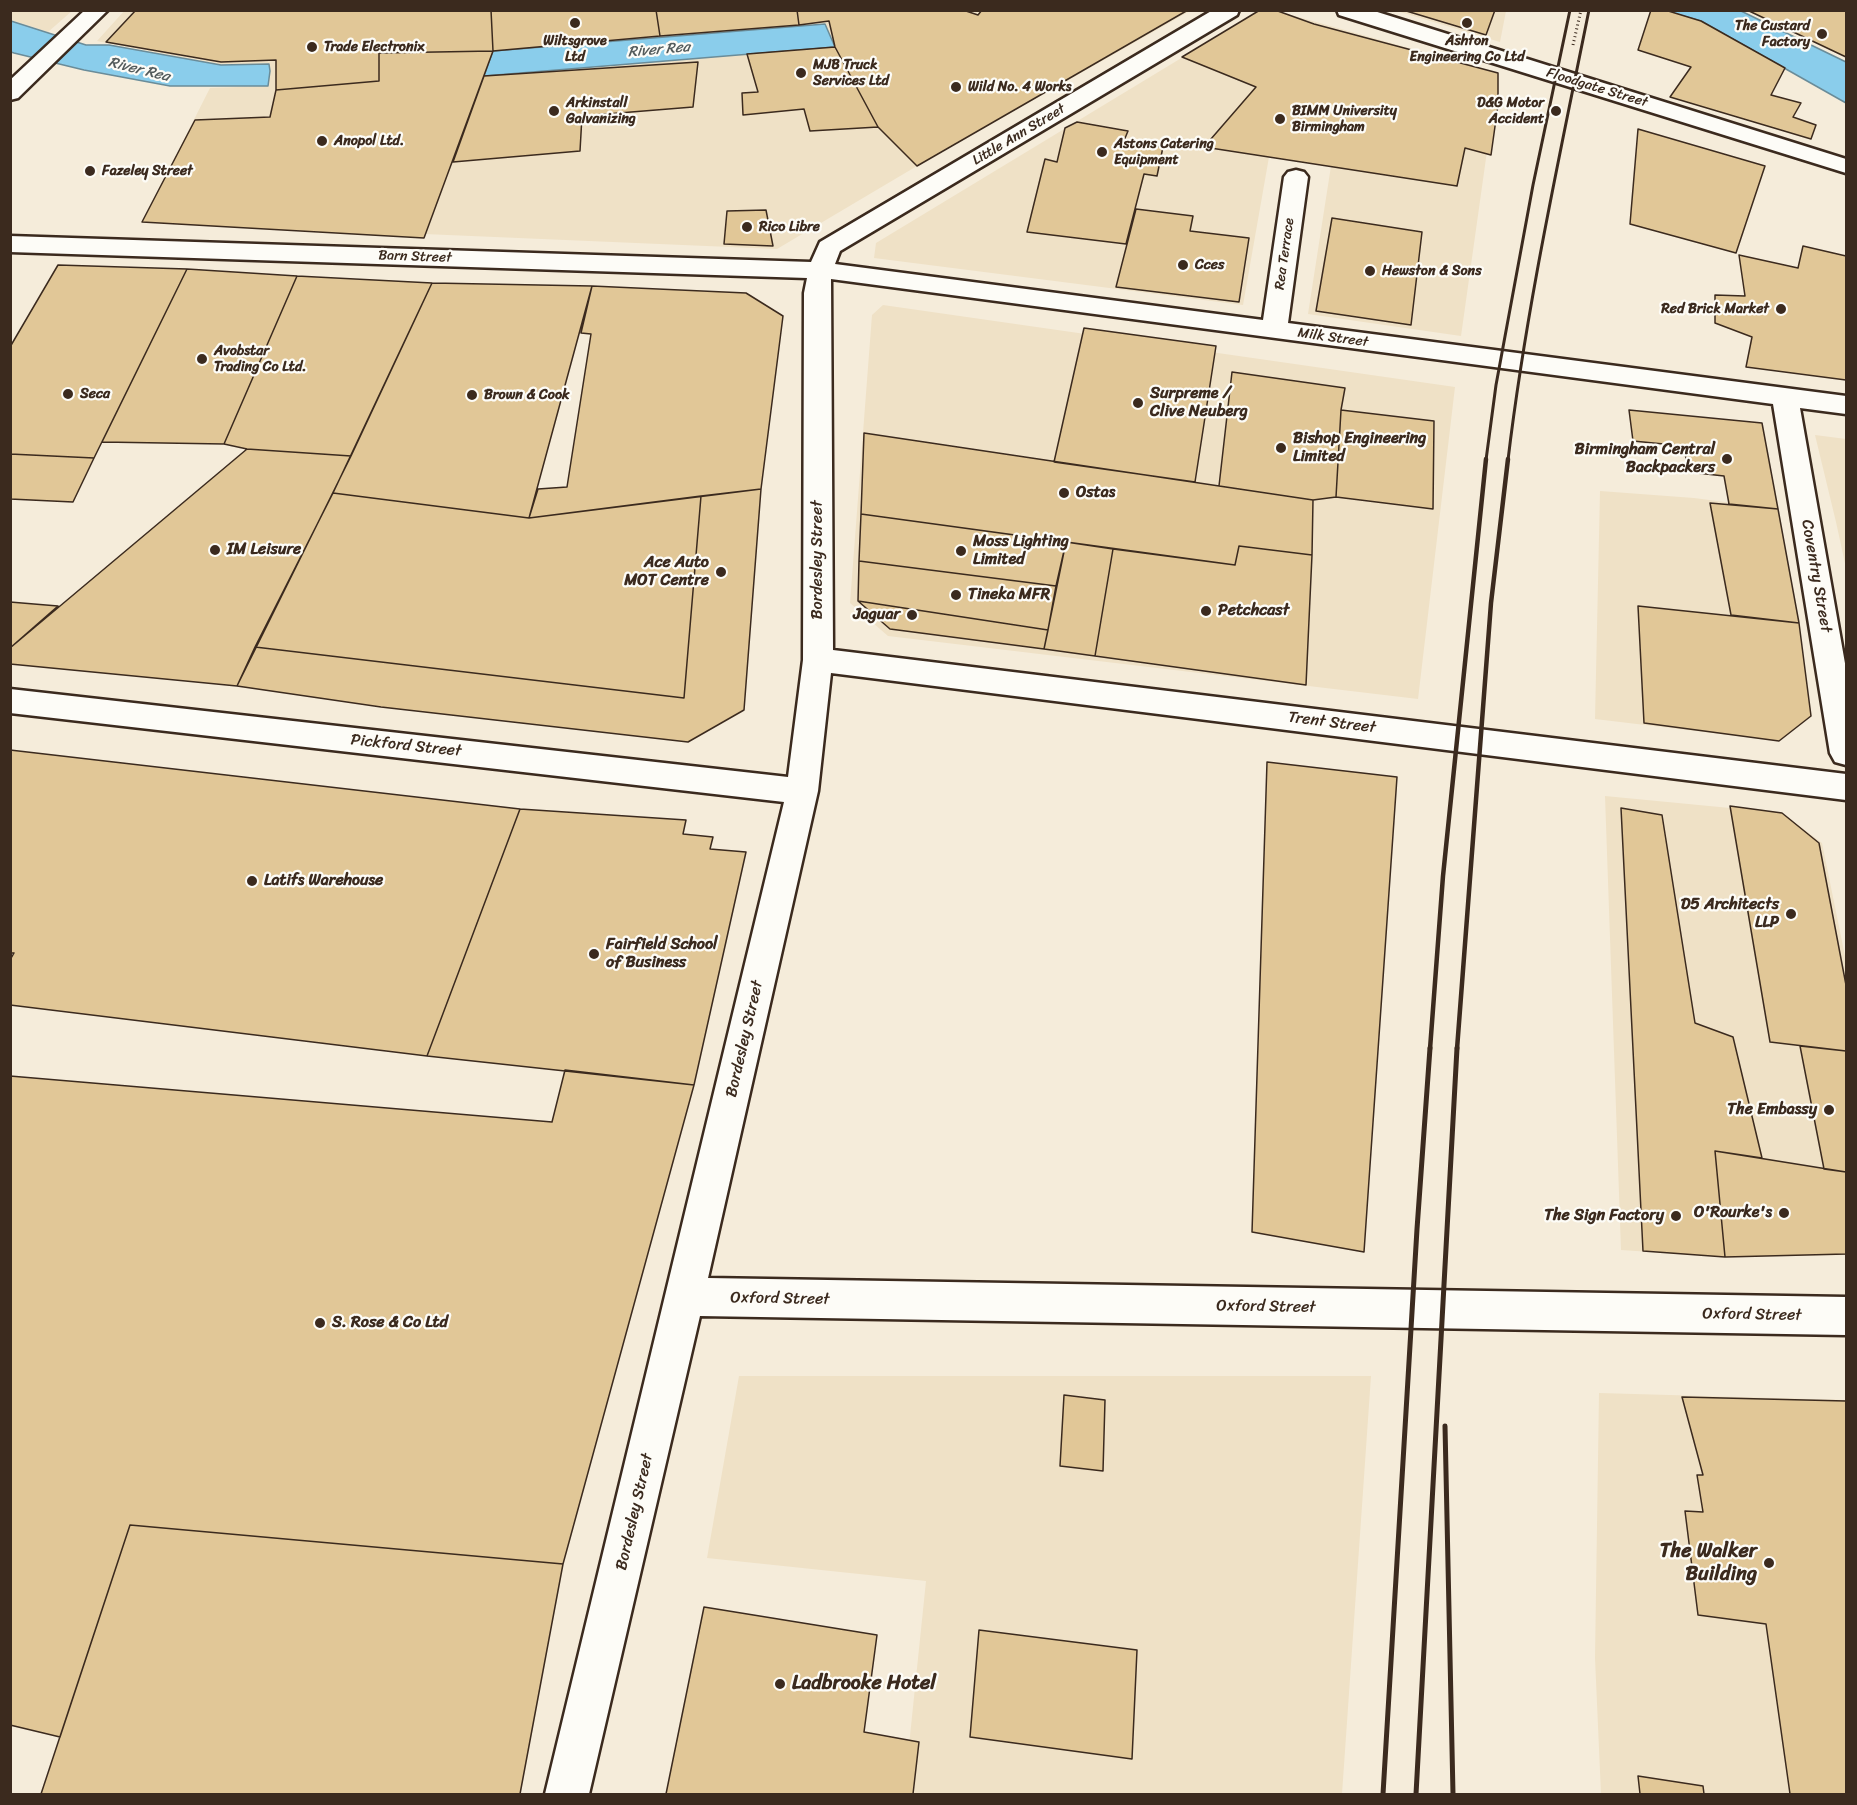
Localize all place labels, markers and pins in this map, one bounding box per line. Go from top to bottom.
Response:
marker: Wiltsgrove Ltd [568,16,582,30]
marker: Ashton Engineering Co Ltd [1460,16,1474,30]
place label: The Custard Factory [1735,18,1810,50]
marker: The Custard Factory [1815,27,1829,41]
place label: Wiltsgrove Ltd [543,33,607,66]
place label: Ashton Engineering Co Ltd [1409,33,1525,66]
place label: Trade Electronix [324,39,425,55]
marker: Trade Electronix [305,40,319,54]
place label: MJB Truck Services Ltd [813,57,889,90]
marker: MJB Truck Services Ltd [794,66,808,80]
place label: Wild No. 4 Works [968,79,1072,95]
marker: Wild No. 4 Works [949,80,963,94]
place label: Arkinstall Galvanizing [566,95,636,128]
place label: D&G Motor Accident [1477,95,1544,128]
place label: BIMM University Birmingham [1292,103,1397,136]
marker: Arkinstall Galvanizing [547,104,561,118]
marker: D&G Motor Accident [1549,104,1563,118]
marker: BIMM University Birmingham [1273,112,1287,126]
place label: Anopol Ltd. [334,133,404,149]
marker: Anopol Ltd. [315,134,329,148]
place label: Astons Catering Equipment [1114,136,1214,168]
marker: Astons Catering Equipment [1095,145,1109,159]
place label: Fazeley Street [102,163,193,179]
marker: Fazeley Street [83,164,97,178]
place label: Rico Libre [759,219,820,235]
marker: Rico Libre [740,220,754,234]
place label: Cces [1195,257,1224,273]
marker: Cces [1176,258,1190,272]
place label: Hewston & Sons [1382,263,1482,279]
marker: Hewston & Sons [1363,264,1377,278]
place label: Red Brick Market [1661,301,1769,317]
marker: Red Brick Market [1774,302,1788,316]
place label: Avobstar Trading Co Ltd. [214,343,307,376]
marker: Avobstar Trading Co Ltd. [195,352,209,366]
place label: Surpreme / Clive Neuberg [1150,384,1248,422]
place label: Seca [80,386,110,402]
marker: Seca [61,387,75,401]
place label: Brown & Cook [484,387,570,403]
marker: Brown & Cook [465,388,479,402]
marker: Surpreme / Clive Neuberg [1131,396,1145,410]
place label: Bishop Engineering Limited [1293,429,1426,467]
place label: Birmingham Central Backpackers [1575,440,1715,478]
marker: Bishop Engineering Limited [1274,441,1288,455]
marker: Birmingham Central Backpackers [1720,452,1734,466]
place label: Ostas [1076,483,1115,503]
marker: Ostas [1057,486,1071,500]
place label: Moss Lighting Limited [973,532,1069,570]
place label: IM Leisure [227,540,301,560]
marker: IM Leisure [208,543,222,557]
marker: Moss Lighting Limited [954,544,968,558]
place label: Ace Auto MOT Centre [624,553,709,591]
marker: Ace Auto MOT Centre [714,565,728,579]
place label: Tineka MFR [968,585,1050,605]
marker: Tineka MFR [949,588,963,602]
place label: Petchcast [1218,601,1289,621]
marker: Petchcast [1199,604,1213,618]
place label: Jaguar [853,605,900,625]
marker: Jaguar [905,608,919,622]
place label: Latifs Warehouse [264,871,383,891]
marker: Latifs Warehouse [245,874,259,888]
place label: D5 Architects LLP [1681,895,1779,933]
marker: D5 Architects LLP [1784,907,1798,921]
place label: Fairfield School of Business [606,935,718,973]
marker: Fairfield School of Business [587,947,601,961]
place label: The Embassy [1727,1100,1817,1120]
marker: The Embassy [1822,1103,1836,1117]
place label: O'Rourke's [1694,1203,1772,1223]
place label: The Sign Factory [1544,1206,1664,1226]
marker: O'Rourke's [1777,1206,1791,1220]
marker: The Sign Factory [1669,1209,1683,1223]
place label: S. Rose & Co Ltd [332,1313,448,1333]
marker: S. Rose & Co Ltd [313,1316,327,1330]
place label: The Walker Building [1660,1540,1757,1587]
marker: The Walker Building [1762,1556,1776,1570]
place label: Ladbrooke Hotel [792,1672,936,1696]
marker: Ladbrooke Hotel [773,1677,787,1691]

